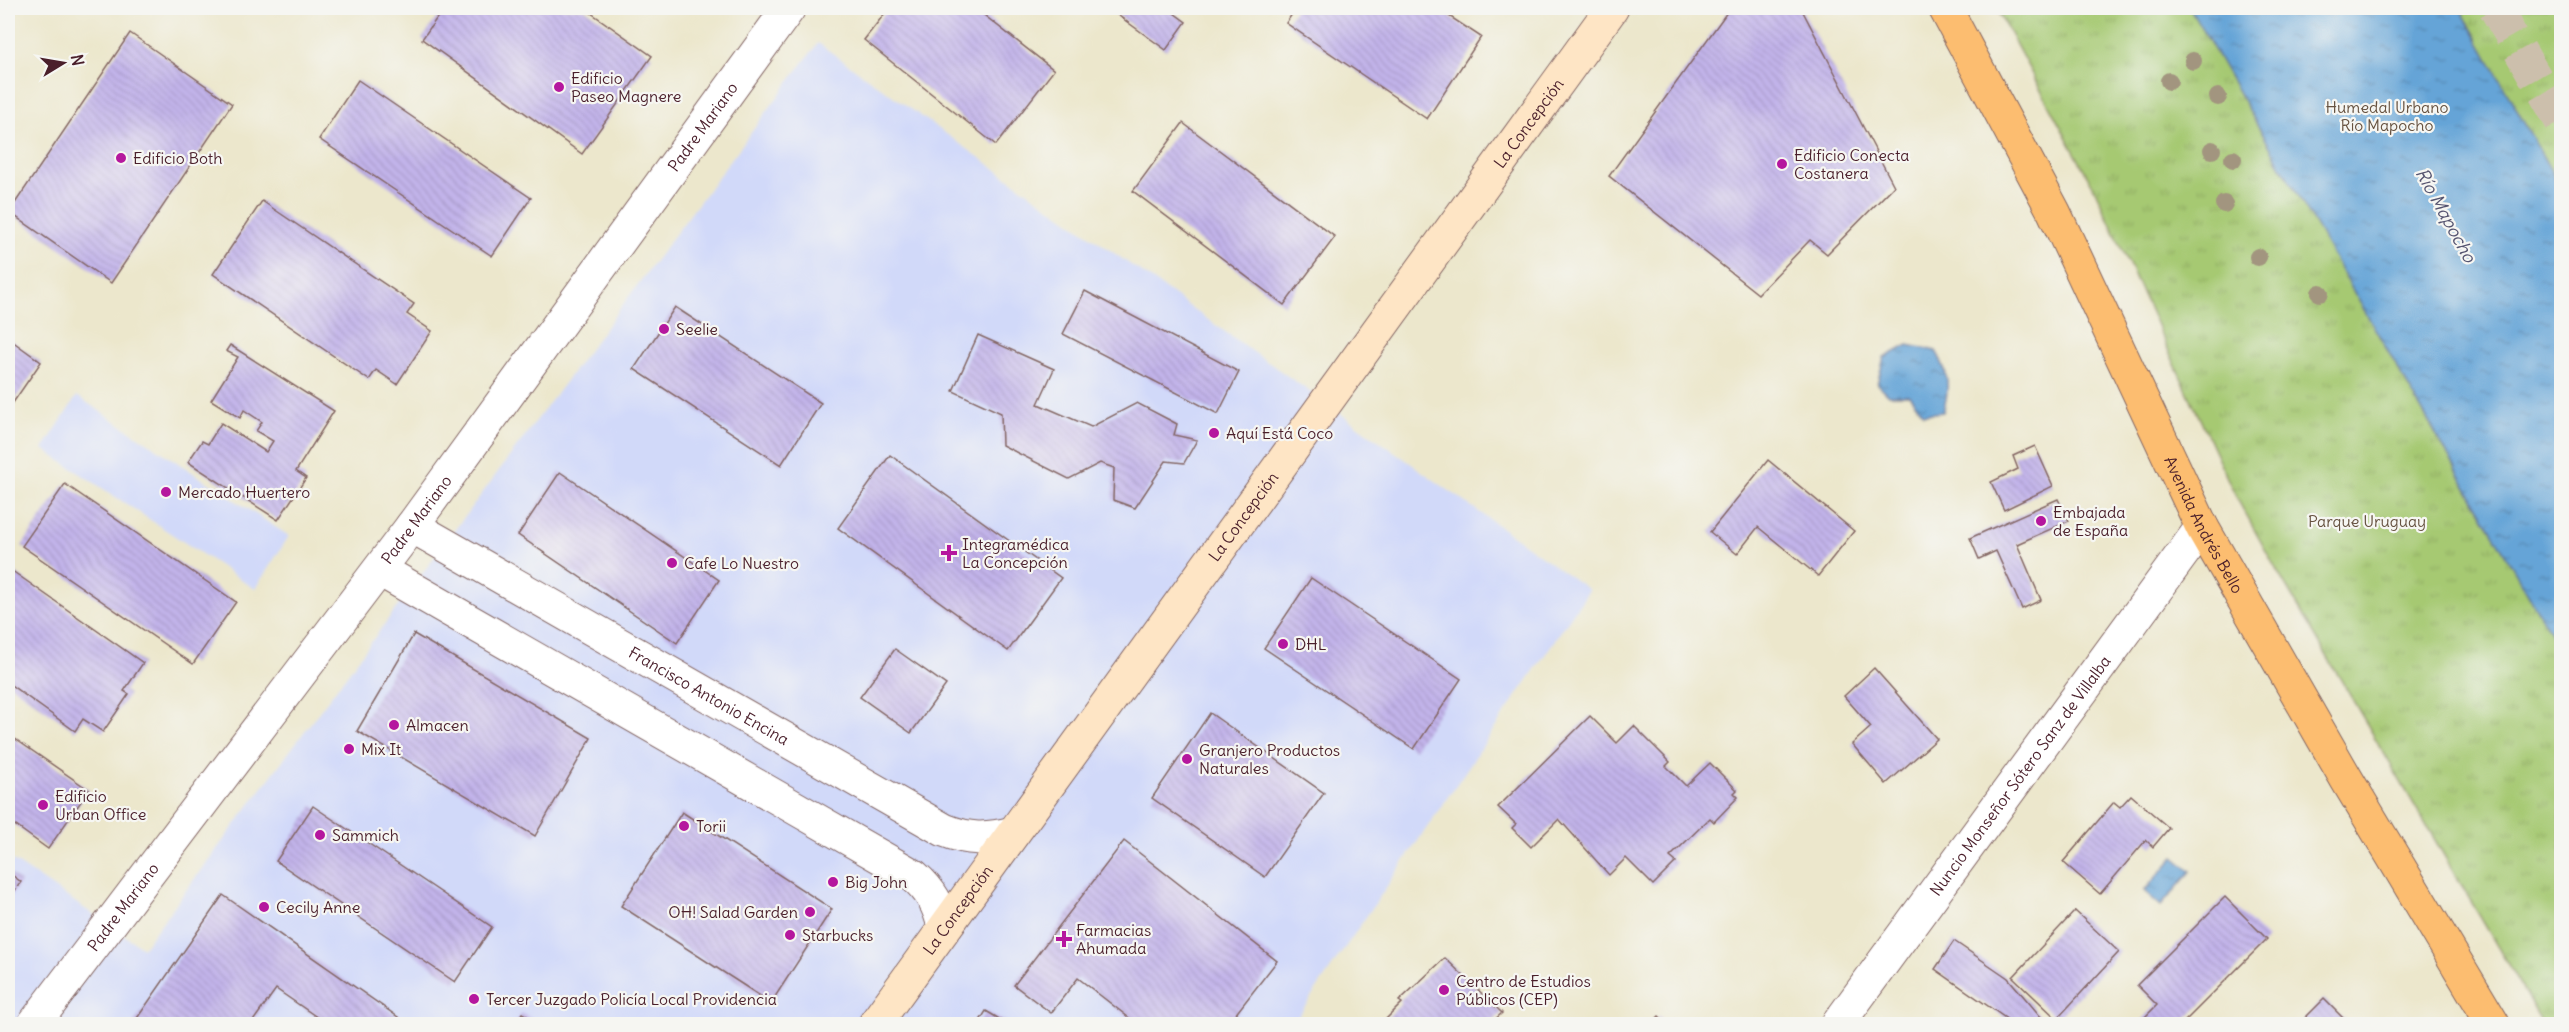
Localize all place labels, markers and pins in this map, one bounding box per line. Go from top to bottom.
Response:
place label: Edificio Paseo Magnere [571,68,682,106]
marker: Edificio Paseo Magnere [552,80,566,94]
place label: Edificio Conecta Costanera [1794,145,1909,183]
place label: Edificio Both [133,148,223,168]
marker: Edificio Both [114,151,128,165]
marker: Edificio Conecta Costanera [1775,157,1789,171]
place label: Seelie [676,319,718,339]
marker: Seelie [657,322,671,336]
place label: Aquí Está Coco [1226,423,1333,443]
marker: Aquí Está Coco [1207,426,1221,440]
place label: Mercado Huertero [178,482,310,502]
marker: Mercado Huertero [159,485,173,499]
place label: Embajada de España [2053,502,2128,540]
marker: Embajada de España [2034,514,2048,528]
place label: Integramédica La Concepción [962,534,1069,572]
marker: Integramédica La Concepción [940,544,958,562]
place label: Cafe Lo Nuestro [684,553,799,573]
marker: Cafe Lo Nuestro [665,556,679,570]
place label: DHL [1295,634,1327,654]
marker: DHL [1276,637,1290,651]
place label: Almacen [406,715,469,735]
marker: Almacen [387,718,401,732]
place label: Mix It [361,739,402,759]
place label: Granjero Productos Naturales [1199,740,1340,778]
marker: Mix It [342,742,356,756]
marker: Granjero Productos Naturales [1180,752,1194,766]
place label: Edificio Urban Office [55,786,146,824]
marker: Edificio Urban Office [36,798,50,812]
place label: Torii [696,816,726,836]
marker: Torii [677,819,691,833]
place label: Sammich [332,825,399,845]
marker: Sammich [313,828,327,842]
place label: Big John [845,872,907,892]
marker: Big John [826,875,840,889]
place label: Cecily Anne [276,897,360,917]
marker: Cecily Anne [257,900,271,914]
place label: OH! Salad Garden [668,902,798,922]
marker: OH! Salad Garden [803,905,817,919]
place label: Farmacias Ahumada [1076,920,1151,958]
place label: Starbucks [802,925,873,945]
marker: Starbucks [783,928,797,942]
marker: Farmacias Ahumada [1057,932,1071,946]
place label: Centro de Estudios Públicos (CEP) [1456,971,1591,1009]
marker: Centro de Estudios Públicos (CEP) [1437,983,1451,997]
place label: Tercer Juzgado Policía Local Providencia [486,989,777,1009]
marker: Tercer Juzgado Policía Local Providencia [467,992,481,1006]

